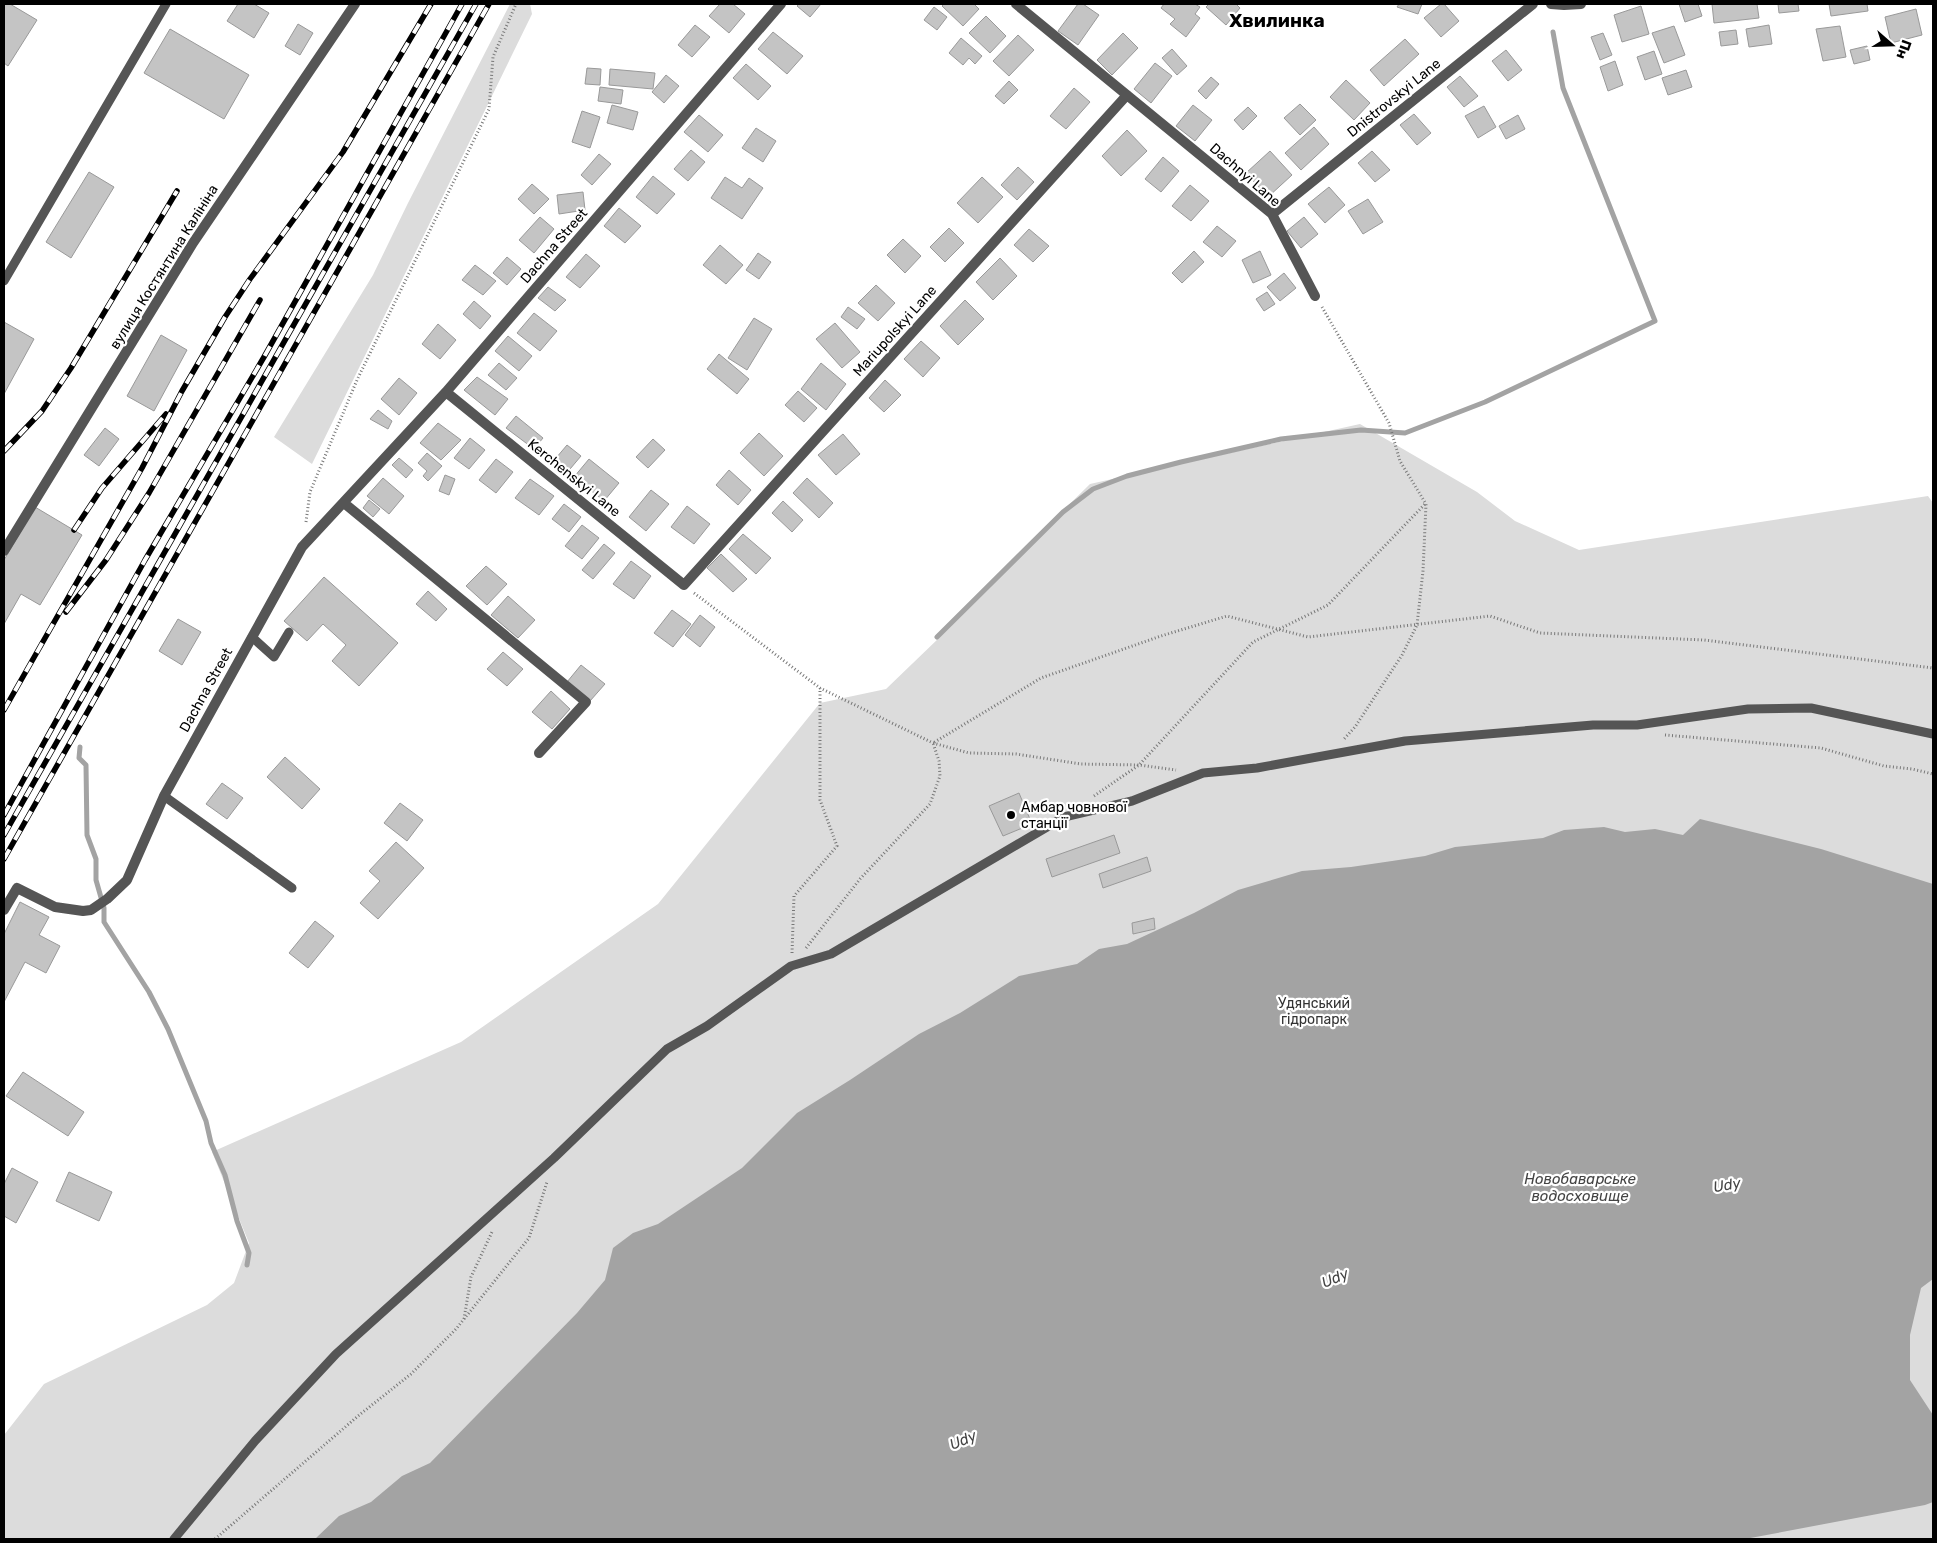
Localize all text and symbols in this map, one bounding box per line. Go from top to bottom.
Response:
district label: Хвилинка [1229,9,1325,32]
north arrow [1867,20,1917,70]
text: Пн [1892,37,1915,61]
street label: Dnistrovskyi Lane [1344,55,1444,141]
street label: Dachnyi Lane [1206,140,1284,211]
street label: вулиця Костянтина Калініна [106,182,222,352]
street label: Dachna Street [517,205,592,287]
street label: Mariupolskyi Lane [850,282,940,380]
street label: Kerchenskyi Lane [524,435,624,521]
street label: Dachna Street [176,644,236,735]
place label: Амбар човнової станції [1021,799,1128,832]
marker: Амбар човнової станції [1005,809,1017,821]
park label: Удянський гідропарк [1278,995,1350,1028]
water label: Новобаварське водосховище [1524,1170,1636,1205]
water label: Udy [1712,1174,1743,1196]
water label: Udy [1319,1264,1352,1292]
water label: Udy [947,1426,980,1454]

